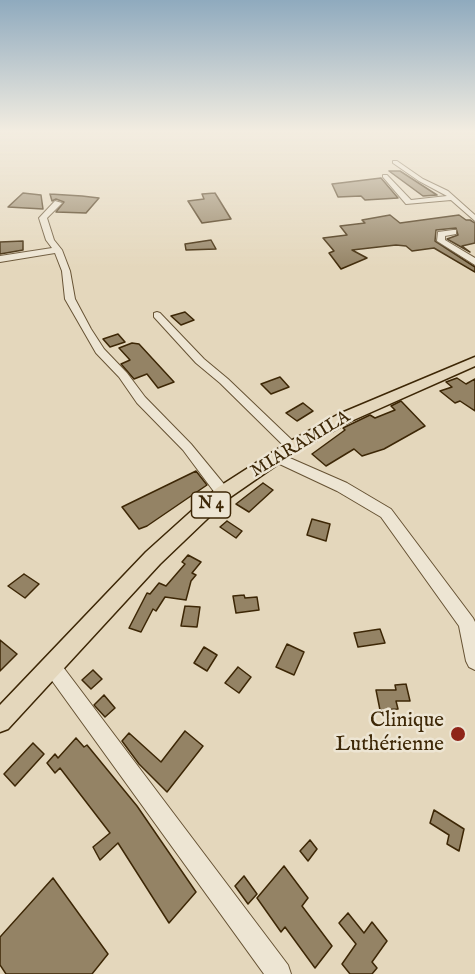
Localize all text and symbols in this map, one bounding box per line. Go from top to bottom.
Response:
street label: MIARAMILA [247,407,355,483]
road number: N 4 [192,492,230,518]
place label: Clinique Luthérienne [335,709,444,759]
marker: Clinique Luthérienne [449,725,467,743]

